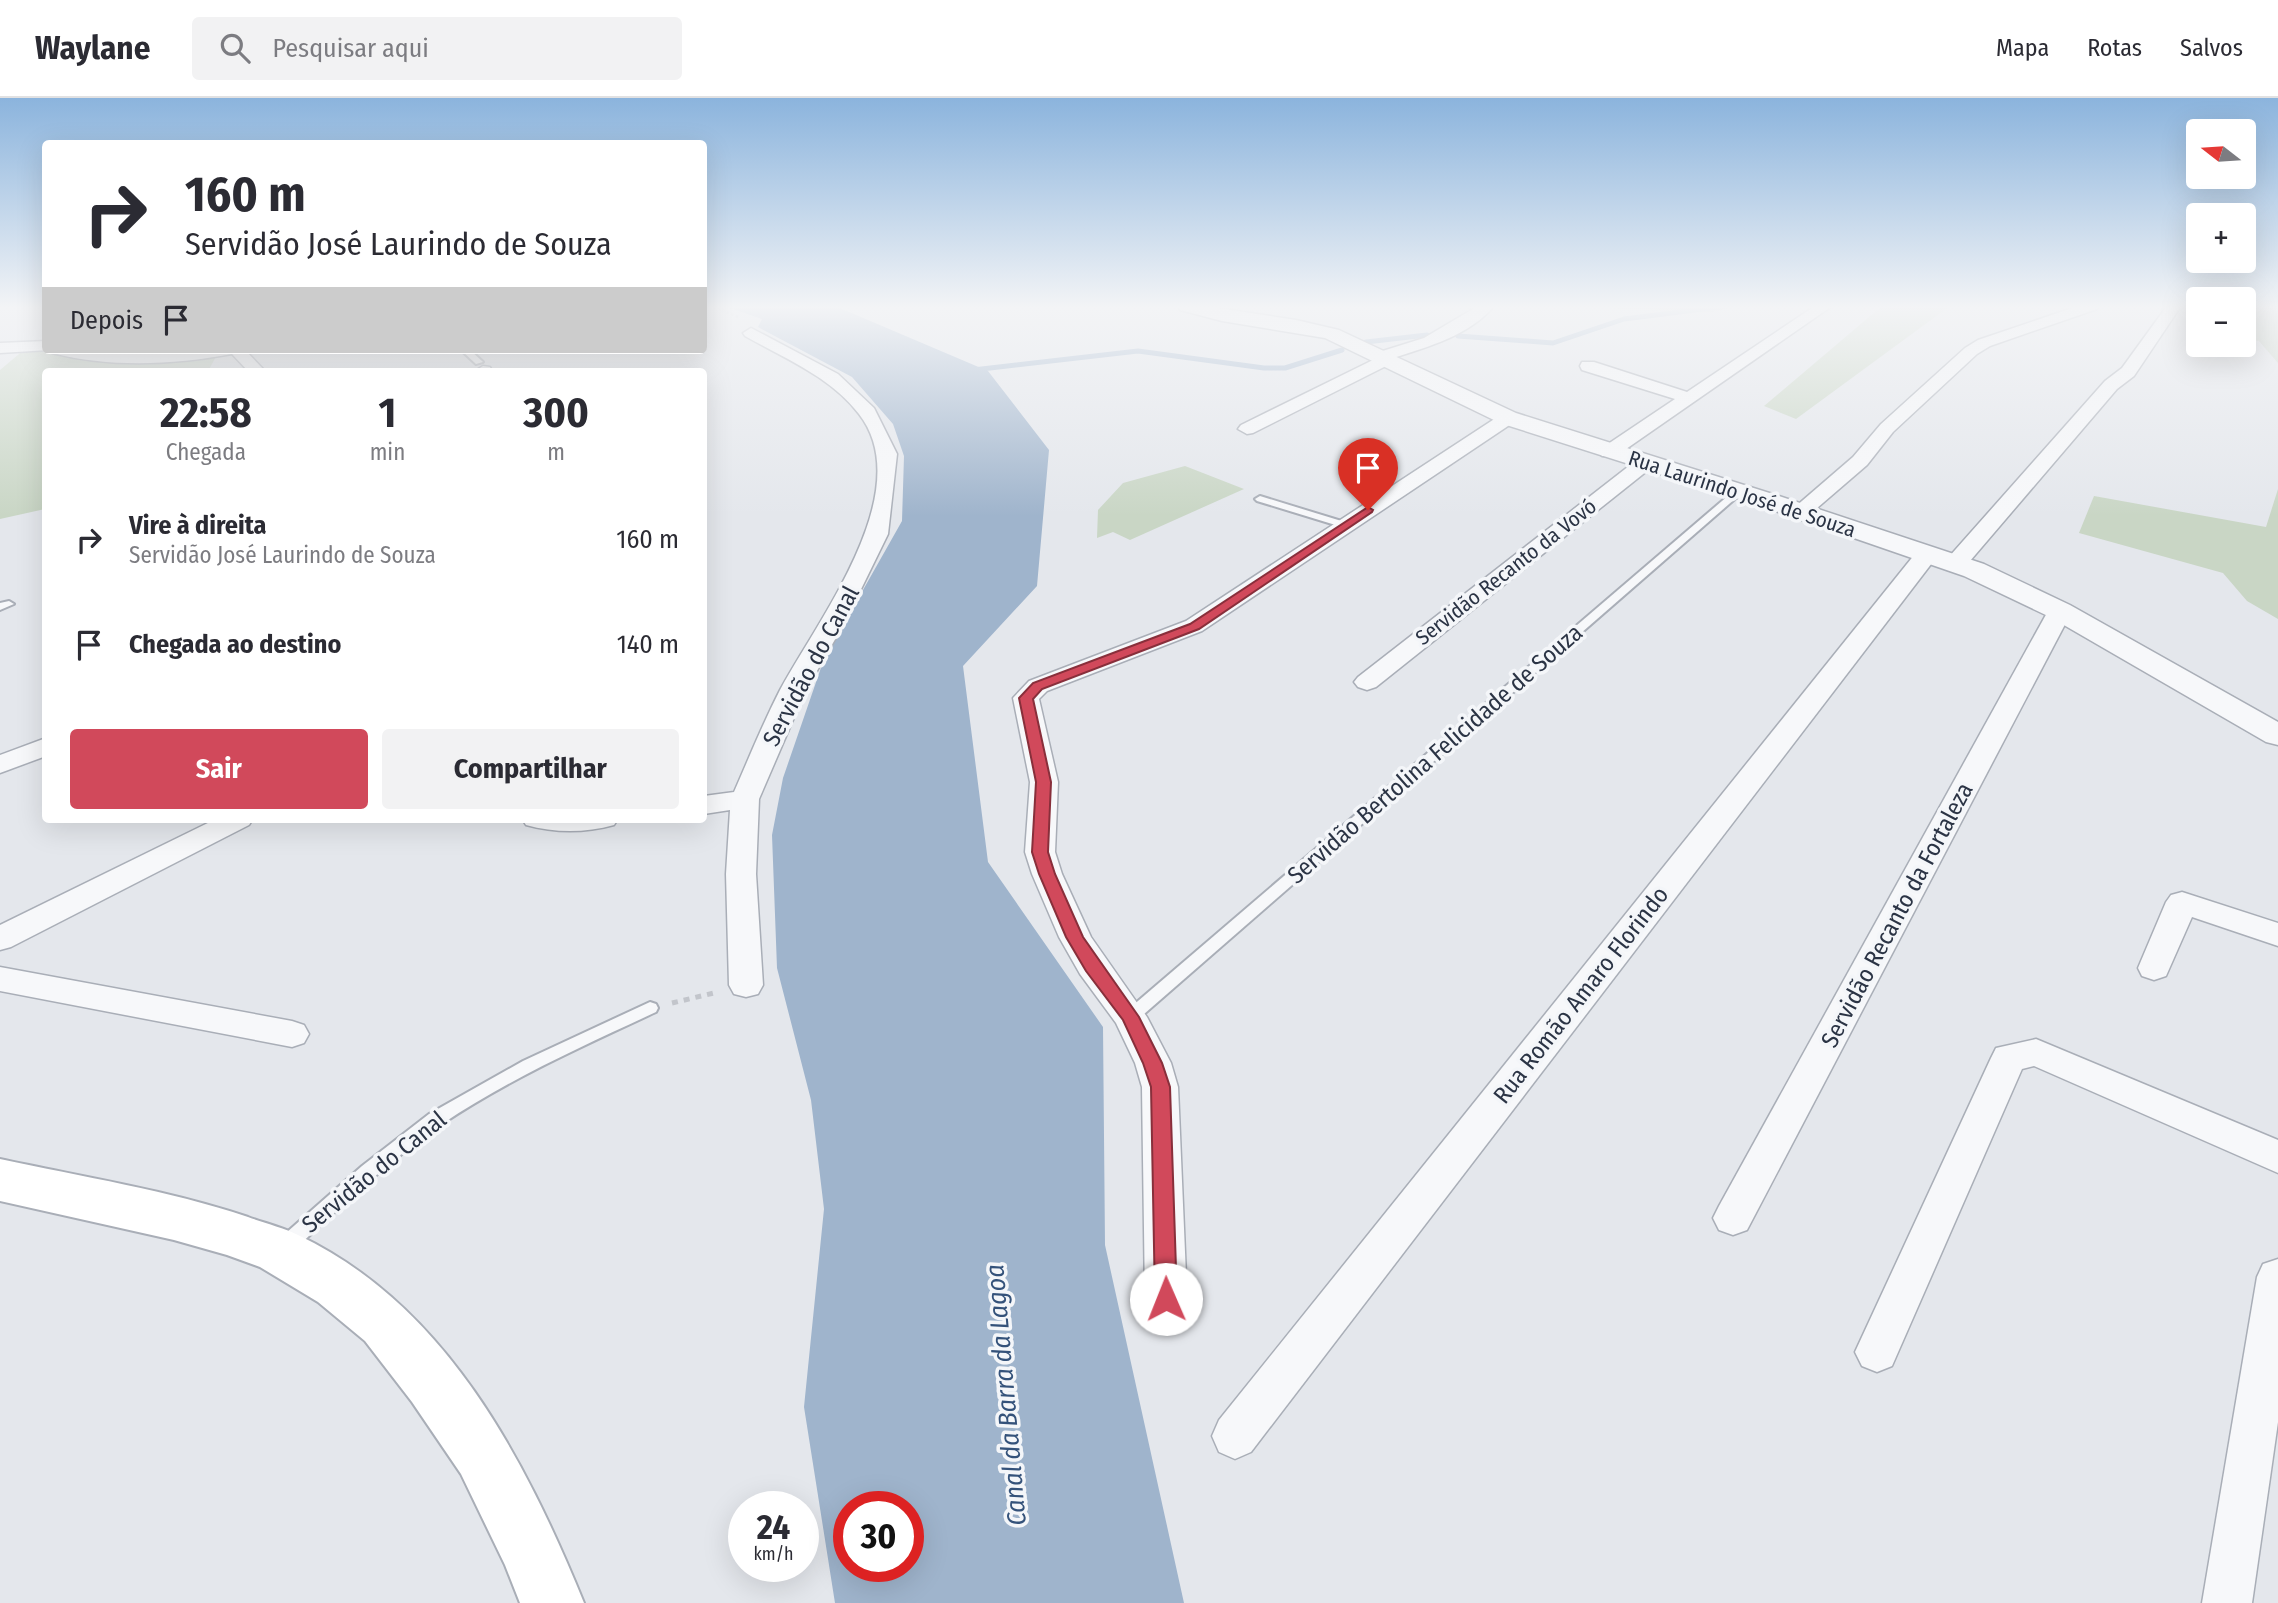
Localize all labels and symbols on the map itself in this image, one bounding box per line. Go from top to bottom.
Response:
north arrow [2186,119,2256,189]
pin [1338,438,1398,510]
street label: Rua Laurindo José de Souza [1625,445,1859,543]
street label: Servidão Recanto da Vovó [1410,493,1602,651]
street label: Servidão do Canal [757,581,865,751]
street label: Servidão Bertolina Felicidade de Souza [1282,618,1588,890]
street label: Servidão Recanto da Fortaleza [1815,778,1979,1052]
street label: Rua Romão Amaro Florindo [1488,881,1674,1109]
street label: Servidão do Canal [296,1105,452,1239]
position arrow [1129,1262,1203,1336]
water label: Canal da Barra da Lagoa [979,1263,1033,1527]
speed limit sign: 30 [833,1491,924,1582]

